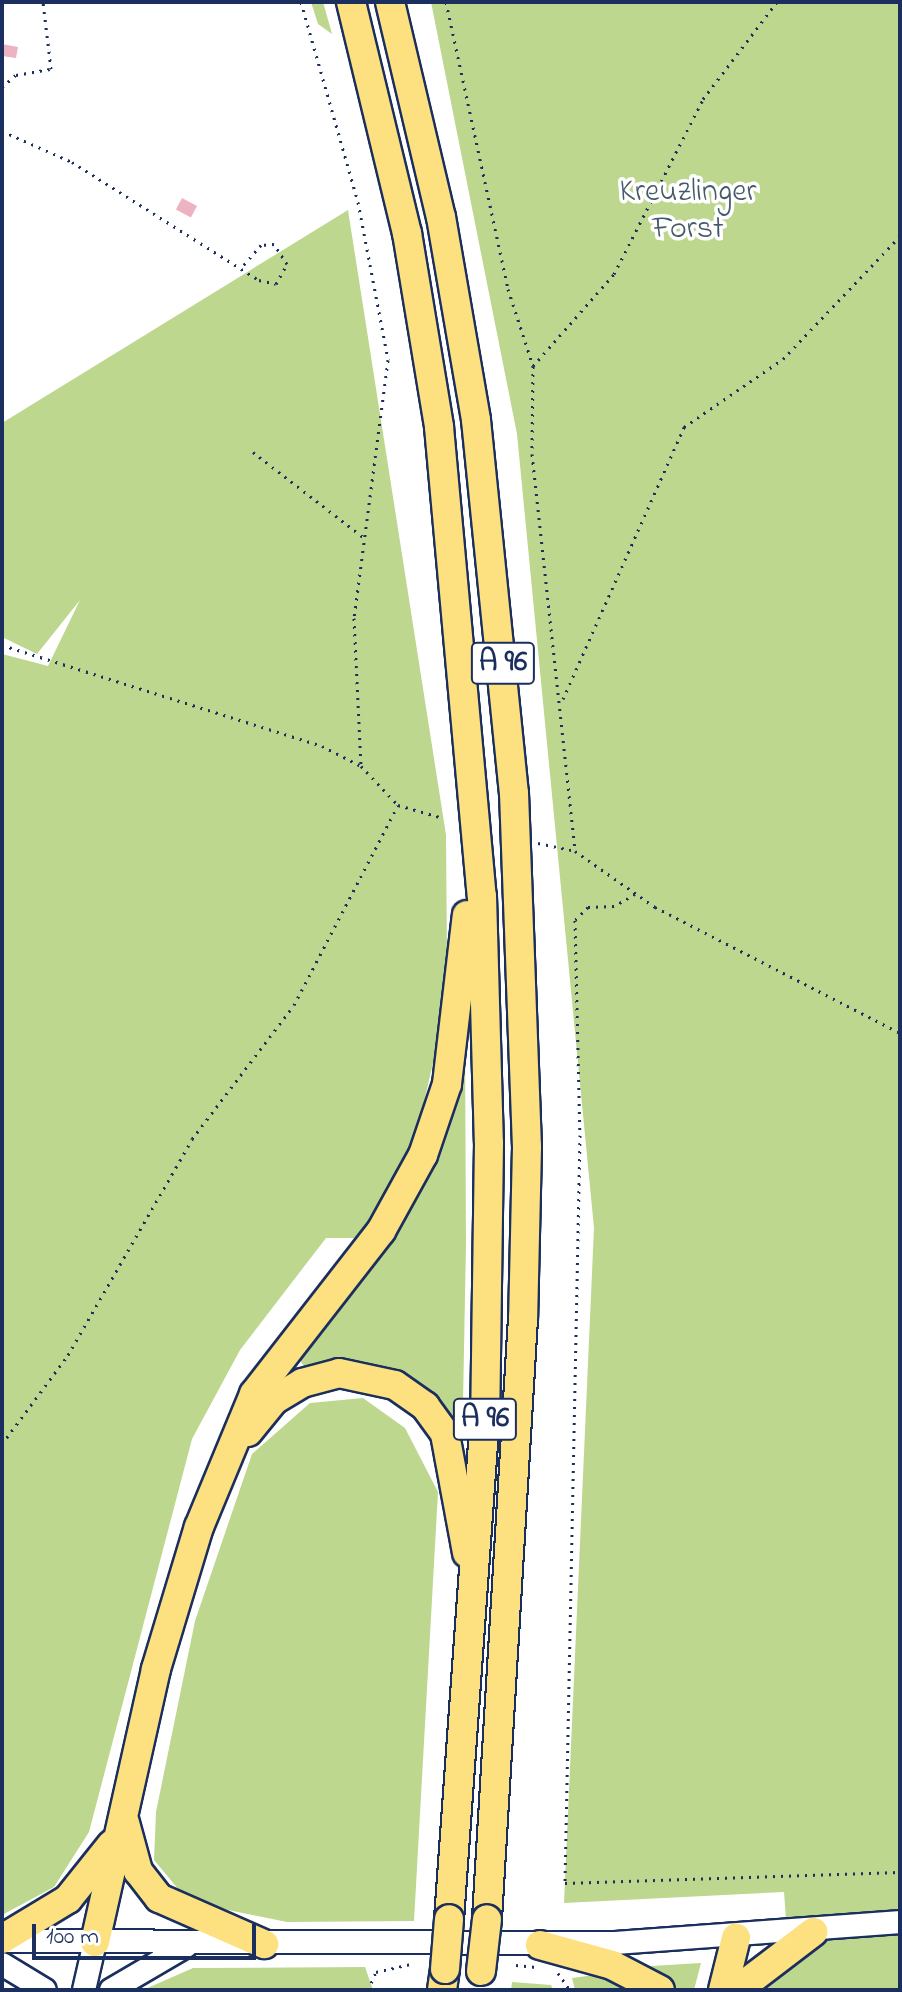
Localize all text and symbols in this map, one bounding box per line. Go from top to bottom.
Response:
park label: Kreuzlinger Forst [620,175,756,250]
road number: A 96 [469,637,537,689]
road number: A 96 [451,1393,519,1445]
scale bar [36,1908,260,1958]
text: 100 m [46,1920,99,1955]

